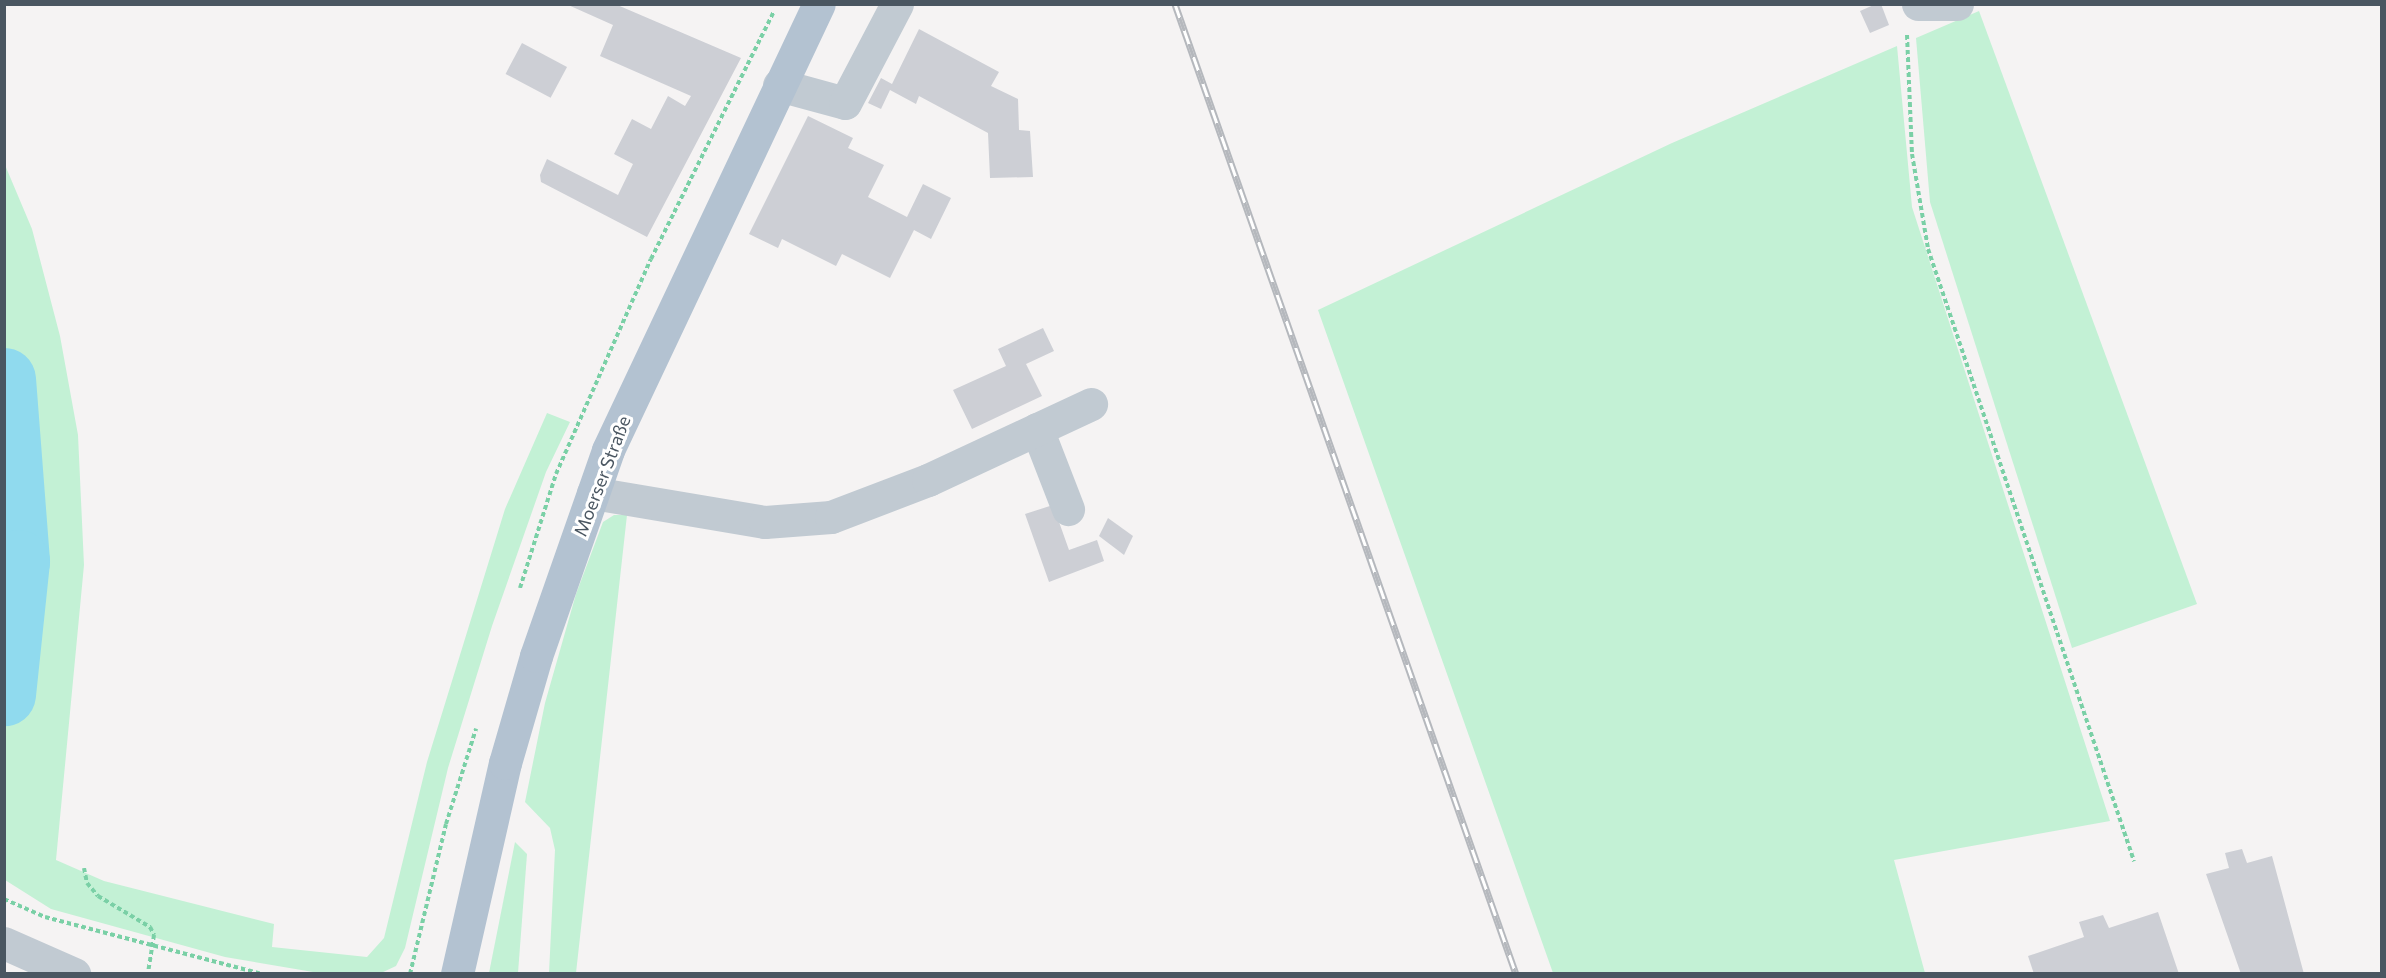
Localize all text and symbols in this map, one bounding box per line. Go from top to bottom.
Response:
street label: Moerser Straße [569,413,635,539]

